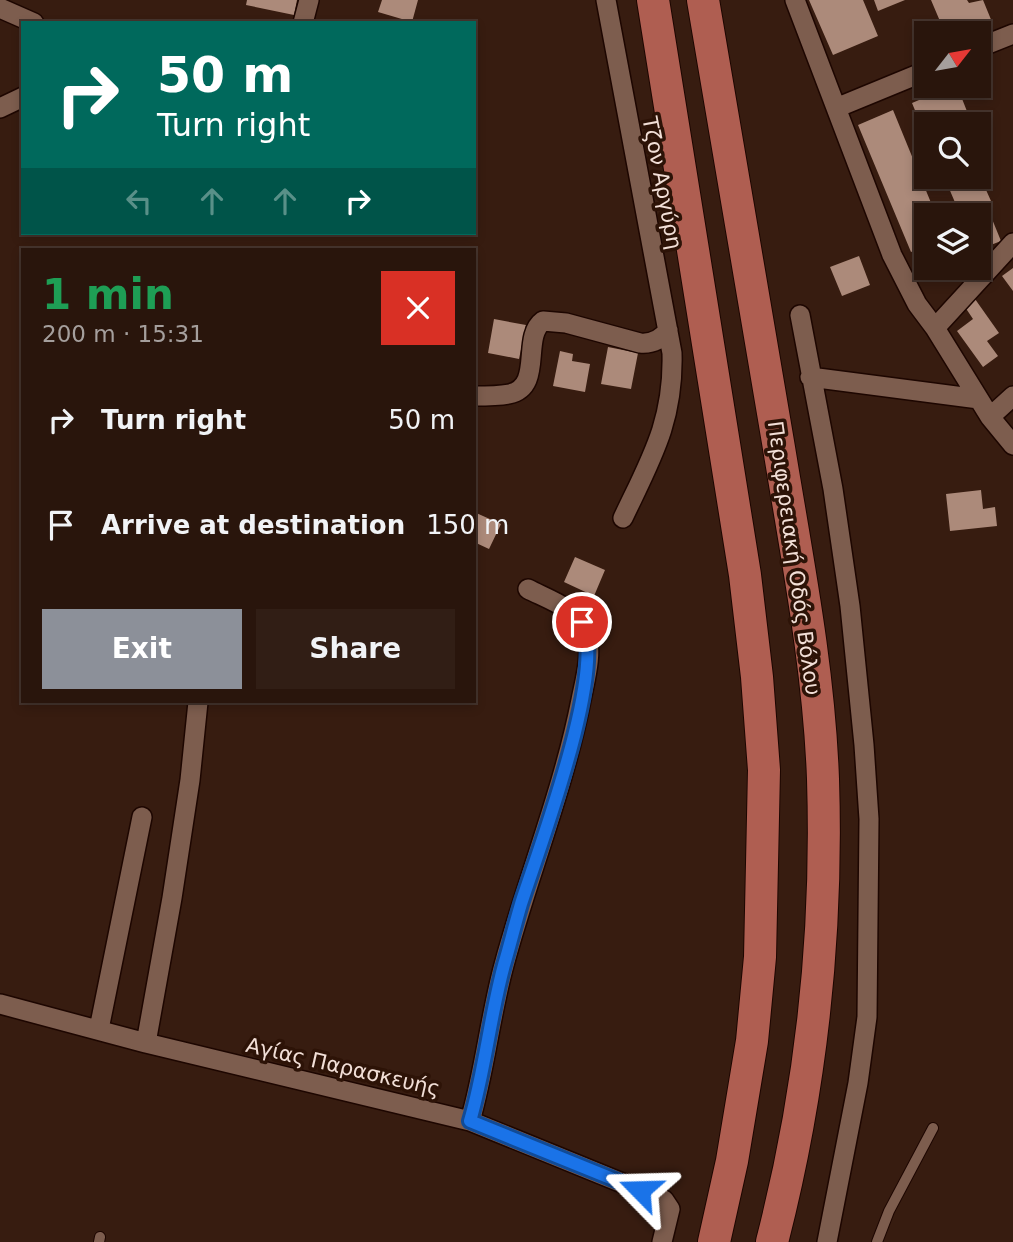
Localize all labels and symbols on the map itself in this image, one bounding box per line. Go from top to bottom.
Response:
north arrow [914,21,990,98]
street label: Τζον Αργύρη [637,114,687,251]
street label: Περιφερειακή Οδός Βόλου [763,419,825,697]
pin [552,592,612,652]
street label: Αγίας Παρασκευής [244,1033,442,1101]
position arrow [603,1153,677,1227]

